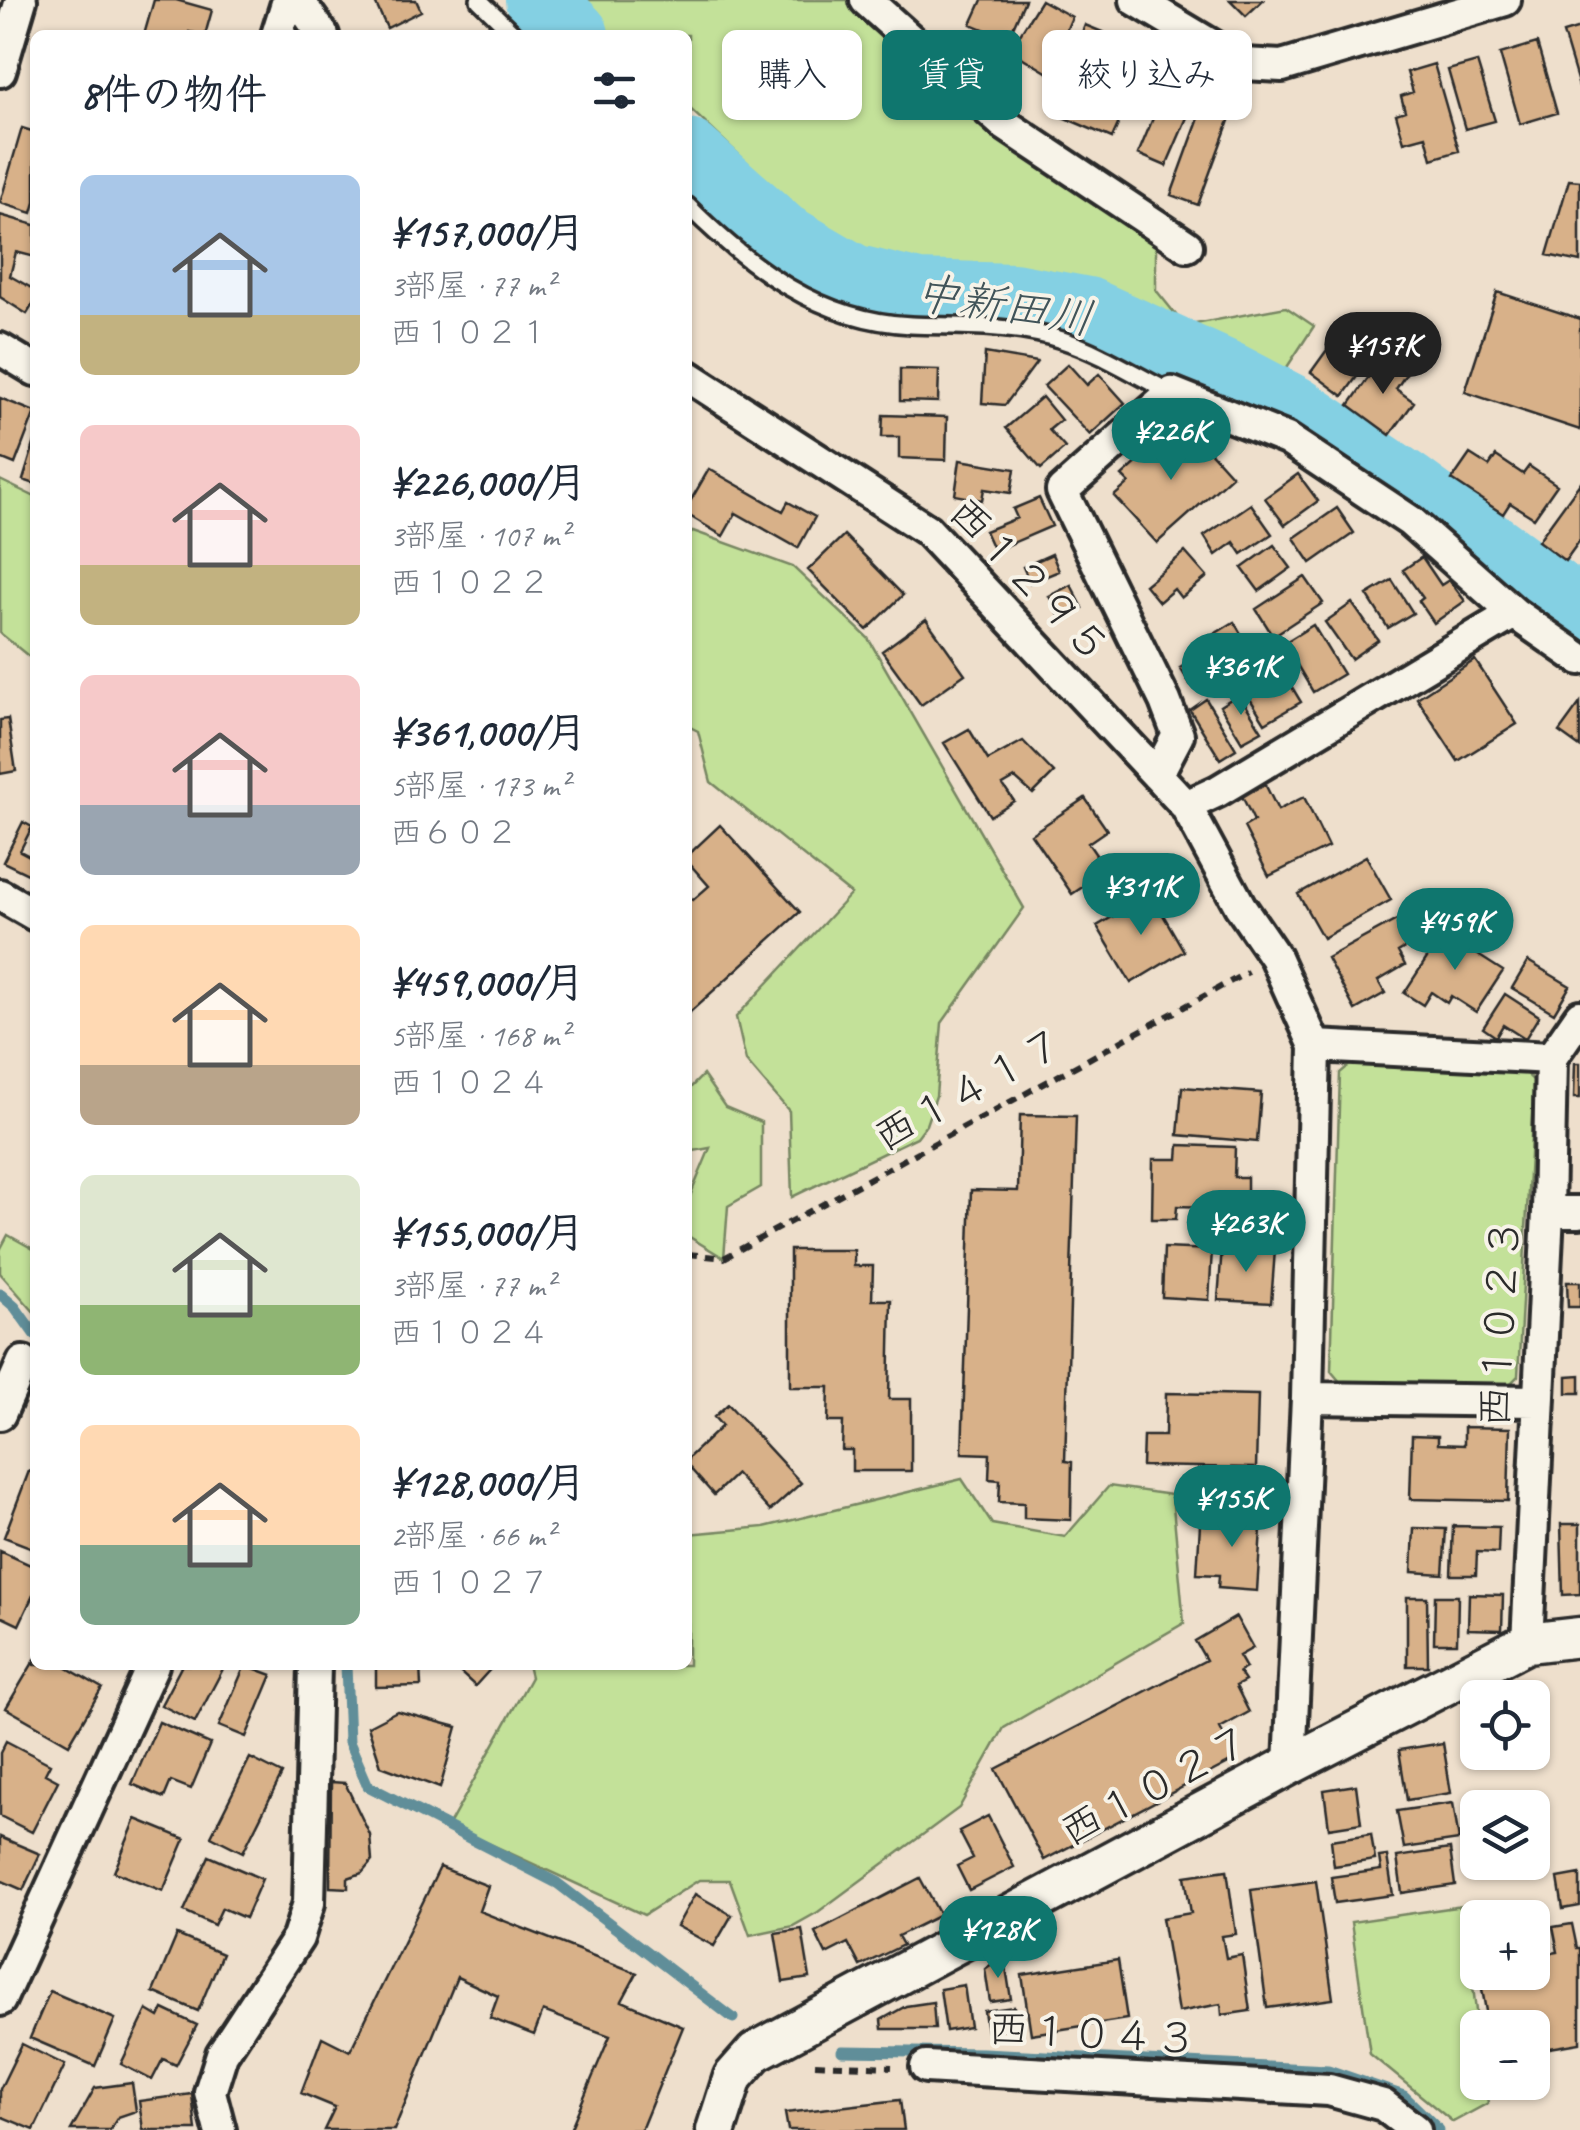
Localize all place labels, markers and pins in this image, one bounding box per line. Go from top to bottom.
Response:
pin: ¥157K [1313,312,1453,397]
pin: ¥226K [1101,398,1241,483]
pin: ¥361K [1171,633,1311,718]
pin: ¥311K [1071,853,1211,938]
pin: ¥459K [1385,888,1525,973]
pin: ¥263K [1176,1190,1316,1275]
pin: ¥155K [1162,1465,1302,1550]
pin: ¥128K [928,1896,1068,1981]

